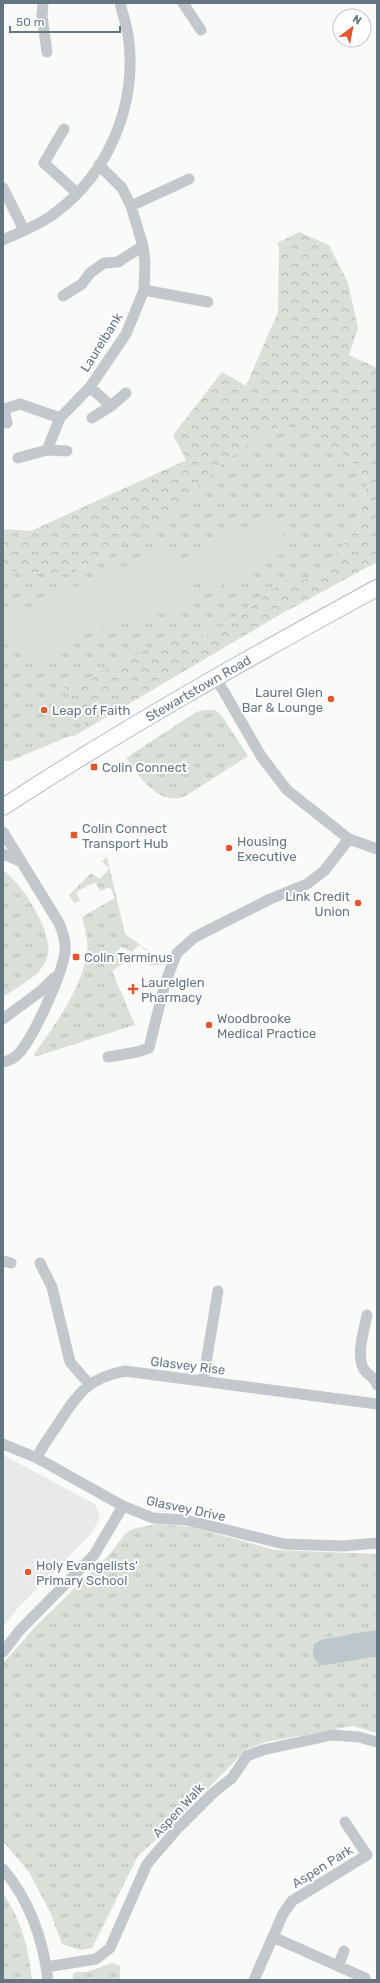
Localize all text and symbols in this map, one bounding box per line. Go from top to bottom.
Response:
scale bar [10,8,120,34]
north arrow [332,8,372,48]
text: N [350,12,364,28]
text: 50 m [16,15,44,29]
street label: Laurelbank [77,310,126,375]
street label: Stewartstown Road [143,652,254,725]
place label: Laurel Glen Bar & Lounge [242,685,323,716]
marker: Laurel Glen Bar & Lounge [326,694,336,704]
place label: Leap of Faith [52,703,130,718]
marker: Leap of Faith [39,705,49,715]
place label: Colin Connect [102,760,187,775]
marker: Colin Connect [89,762,99,772]
place label: Colin Connect Transport Hub [82,821,169,851]
marker: Colin Connect Transport Hub [69,830,79,840]
place label: Housing Executive [237,834,296,864]
marker: Housing Executive [224,843,234,853]
place label: Link Credit Union [285,889,350,919]
marker: Link Credit Union [353,898,363,908]
place label: Colin Terminus [84,950,173,965]
marker: Colin Terminus [71,952,81,962]
place label: Laurelglen Pharmacy [141,975,205,1005]
marker: Laurelglen Pharmacy [128,984,138,994]
place label: Woodbrooke Medical Practice [217,1011,316,1041]
marker: Woodbrooke Medical Practice [204,1020,214,1030]
street label: Glasvey Rise [150,1353,226,1378]
street label: Glasvey Drive [145,1493,227,1524]
place label: Holy Evangelists' Primary School [36,1558,138,1588]
marker: Holy Evangelists' Primary School [23,1567,33,1577]
street label: Aspen Walk [150,1780,207,1840]
street label: Aspen Park [289,1842,356,1891]

